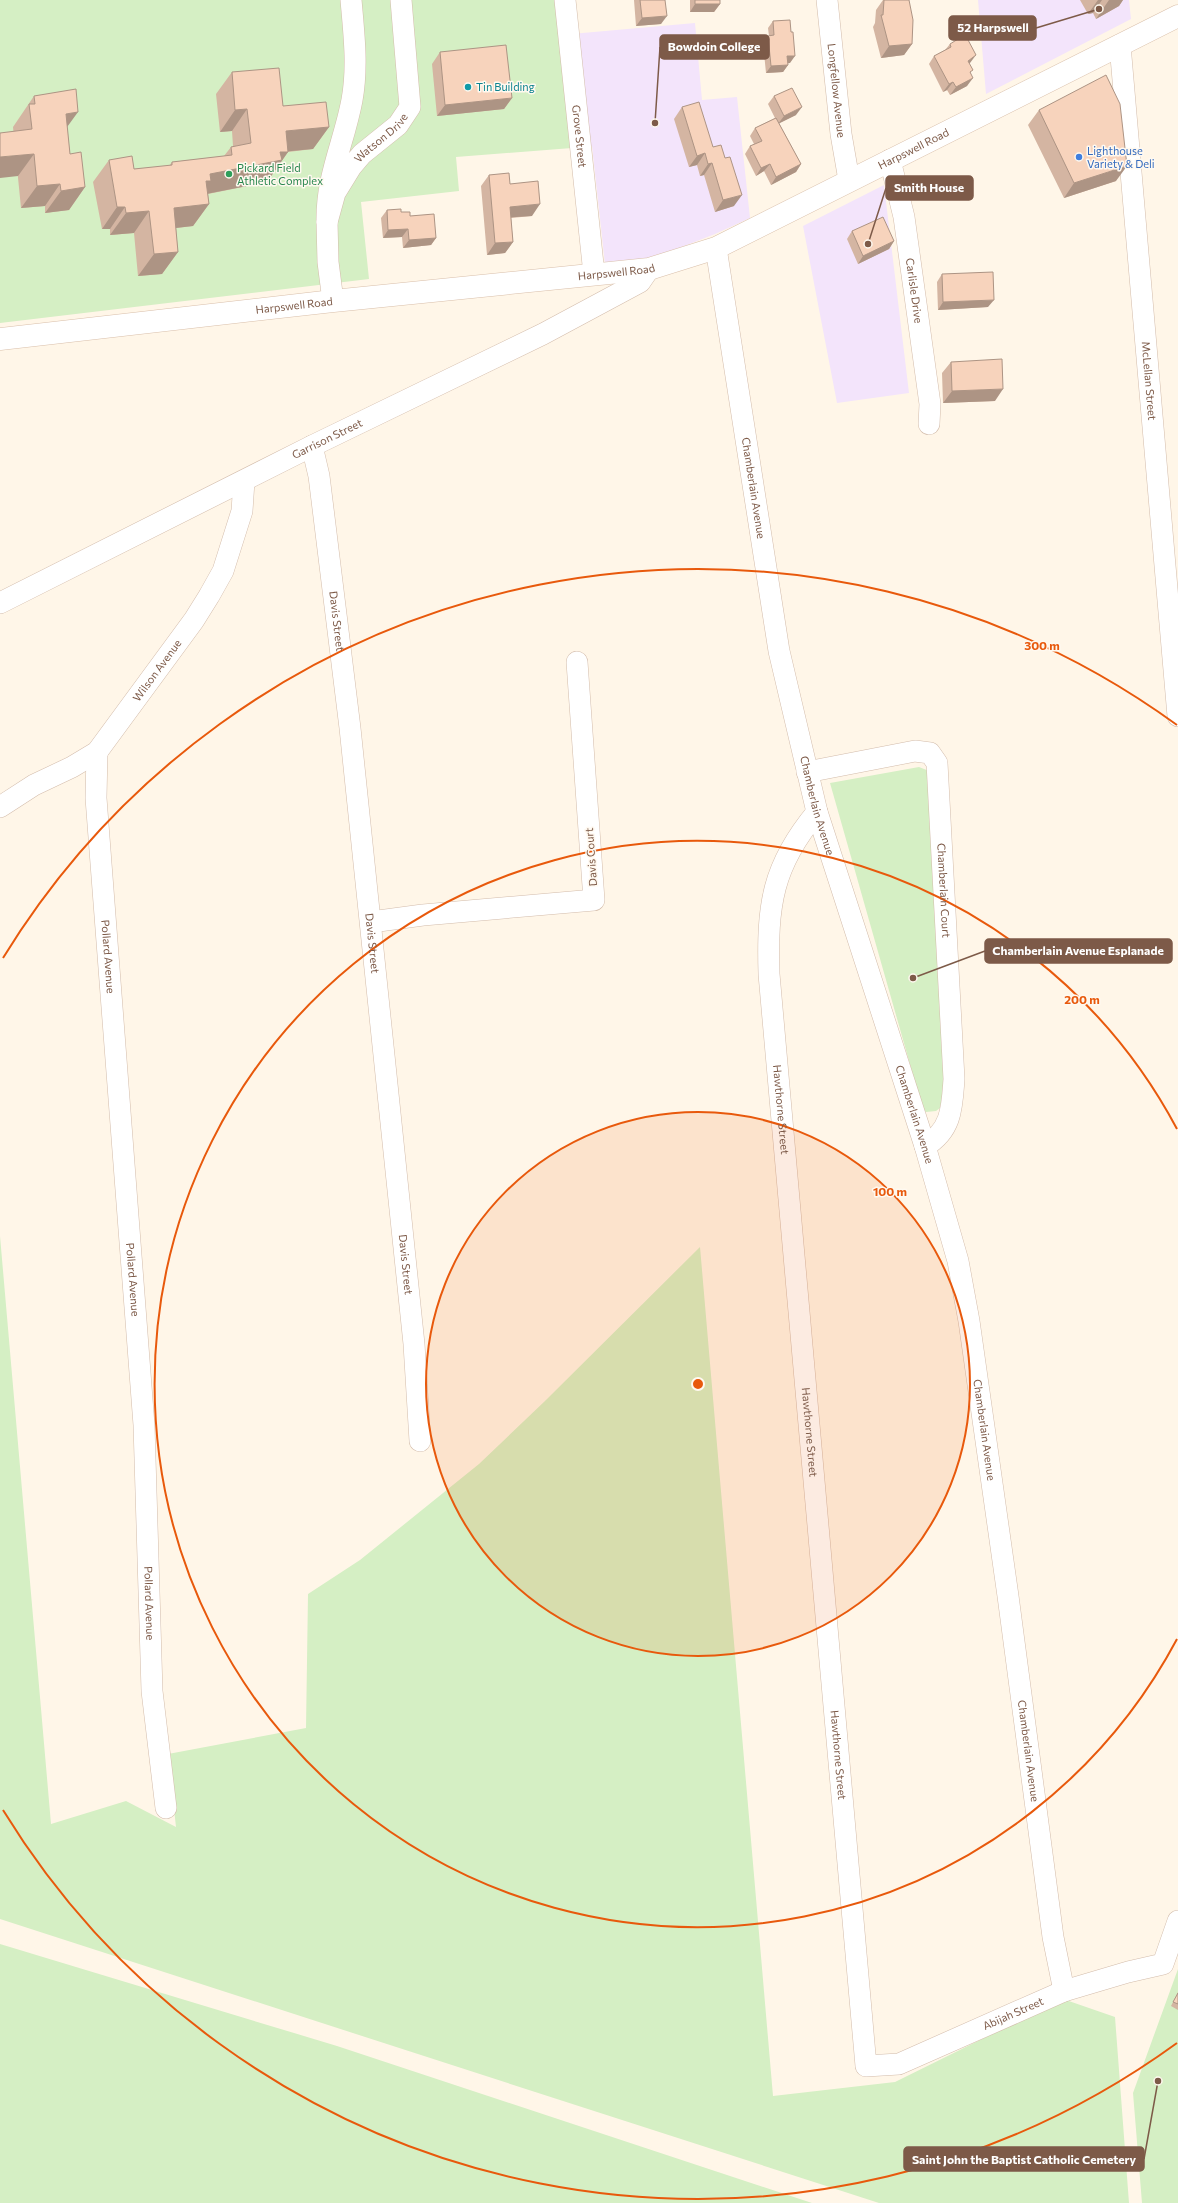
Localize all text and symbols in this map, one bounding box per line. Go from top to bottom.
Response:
callout: 52 Harpswell [949,16,1036,40]
text: 52 Harpswell [957,20,1029,34]
callout: Bowdoin College [660,35,769,59]
text: Bowdoin College [668,39,760,53]
street label: Longfellow Avenue [826,43,849,139]
place label: Tin Building [476,80,535,93]
marker: Tin Building [463,82,473,92]
street label: Grove Street [570,104,590,169]
street label: Watson Drive [351,110,410,165]
street label: Harpswell Road [876,125,951,172]
place label: Lighthouse Variety & Deli [1087,144,1155,170]
marker: Lighthouse Variety & Deli [1074,152,1084,162]
place label: Pickard Field Athletic Complex [237,161,323,187]
marker: Pickard Field Athletic Complex [224,169,234,179]
callout: Smith House [886,176,973,200]
text: Smith House [894,180,964,194]
street label: Carlisle Drive [904,257,926,324]
street label: Harpswell Road [577,261,657,282]
street label: Harpswell Road [255,294,333,316]
street label: McLellan Street [1140,341,1159,421]
street label: Garrison Street [290,415,365,461]
street label: Chamberlain Avenue [740,436,768,540]
street label: Davis Street [327,590,348,652]
street label: Wilson Avenue [130,636,184,704]
text: 300 m [1024,638,1060,652]
street label: Chamberlain Avenue [798,754,838,857]
street label: Davis Court [582,827,599,887]
street label: Chamberlain Court [935,843,953,939]
street label: Davis Street [363,912,382,974]
street label: Pollard Avenue [99,919,118,994]
callout: Chamberlain Avenue Esplanade [985,939,1172,963]
text: Chamberlain Avenue Esplanade [992,943,1164,957]
text: 200 m [1064,992,1100,1006]
street label: Chamberlain Avenue [893,1063,937,1165]
street label: Hawthorne Street [771,1064,792,1155]
text: 100 m [873,1184,907,1198]
street label: Davis Street [397,1234,416,1296]
street label: Pollard Avenue [124,1242,143,1317]
centre of rings [691,1377,705,1391]
street label: Chamberlain Avenue [971,1378,999,1482]
street label: Hawthorne Street [800,1387,821,1478]
street label: Pollard Avenue [142,1566,157,1640]
street label: Chamberlain Avenue [1016,1699,1042,1803]
street label: Hawthorne Street [828,1710,849,1801]
street label: Abijah Street [980,1994,1046,2032]
callout: Saint John the Baptist Catholic Cemetery [904,2147,1144,2171]
text: Saint John the Baptist Catholic Cemetery [912,2152,1136,2167]

